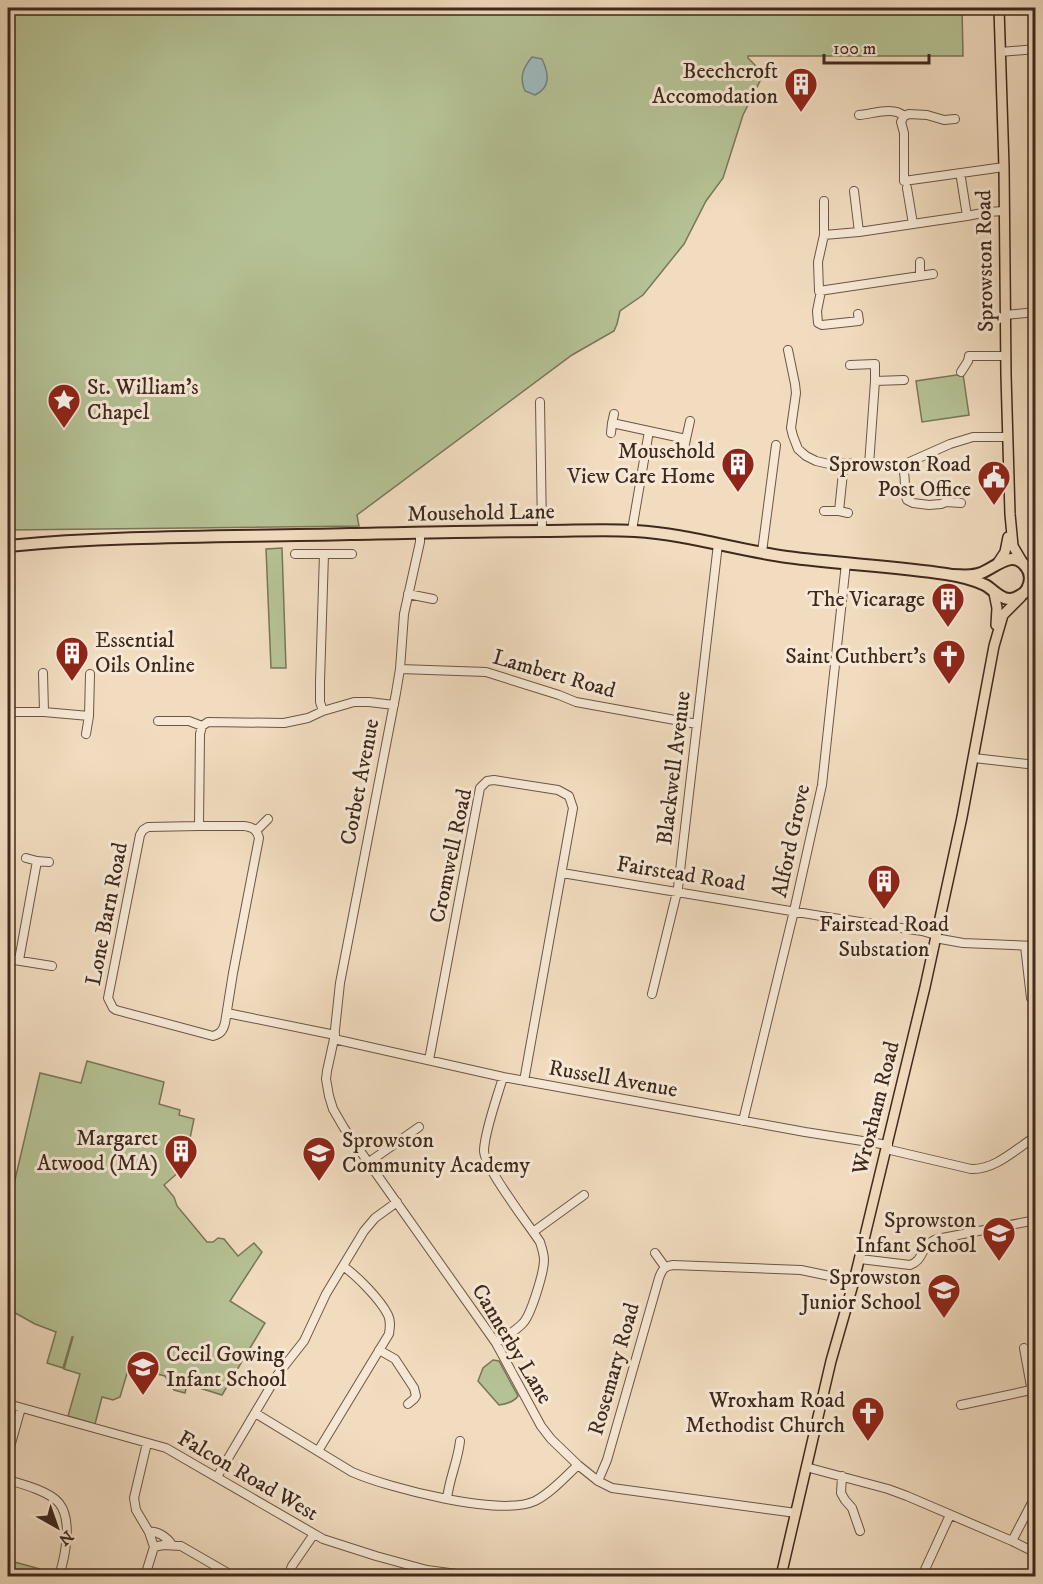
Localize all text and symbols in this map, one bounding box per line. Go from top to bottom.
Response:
scale bar [824,27,929,65]
text: 100 m [833,38,876,60]
place label: Beechcroft Accomodation [652,58,778,110]
building icon: Beechcroft Accomodation [783,66,819,113]
street label: Sprowston Road [970,190,1000,332]
place label: St. William's Chapel [87,374,199,426]
place icon: St. William's Chapel [46,382,82,429]
place label: Mousehold View Care Home [566,438,715,490]
building icon: Mousehold View Care Home [720,446,756,493]
place label: Sprowston Road Post Office [829,451,971,503]
public building icon: Sprowston Road Post Office [976,459,1012,506]
street label: Mousehold Lane [407,498,555,528]
building icon: The Vicarage [930,581,966,628]
place label: The Vicarage [807,586,925,613]
place label: Essential Oils Online [95,627,195,679]
building icon: Essential Oils Online [54,635,90,682]
church icon: Saint Cuthbert's [931,638,967,685]
place label: Saint Cuthbert's [785,643,926,670]
street label: Lambert Road [489,644,619,704]
street label: Blackwell Avenue [651,690,697,846]
street label: Corbet Avenue [335,717,385,847]
street label: Alford Grove [766,782,816,900]
street label: Cromwell Road [424,786,478,926]
street label: Lone Barn Road [80,840,134,988]
street label: Fairstead Road [615,850,747,898]
building icon: Fairstead Road Substation [866,863,902,910]
place label: Fairstead Road Substation [819,911,949,963]
street label: Wroxham Road [846,1039,906,1178]
street label: Russell Avenue [546,1054,680,1104]
place label: Margaret Atwood (MA) [37,1125,158,1177]
place label: Sprowston Community Academy [342,1127,530,1179]
building icon: Margaret Atwood (MA) [163,1133,199,1180]
school or university icon: Sprowston Community Academy [301,1135,337,1182]
place label: Sprowston Infant School [856,1207,977,1259]
school or university icon: Sprowston Infant School [981,1215,1017,1262]
place label: Sprowston Junior School [799,1264,922,1316]
school or university icon: Sprowston Junior School [926,1272,962,1319]
street label: Cannerby Lane [466,1279,558,1409]
street label: Rosemary Road [582,1300,646,1438]
place label: Cecil Gowing Infant School [166,1341,287,1393]
school or university icon: Cecil Gowing Infant School [125,1349,161,1396]
place label: Wroxham Road Methodist Church [685,1387,845,1439]
church icon: Wroxham Road Methodist Church [850,1395,886,1442]
street label: Falcon Road West [173,1425,323,1527]
north arrow [27,1497,87,1557]
text: N [55,1526,77,1550]

